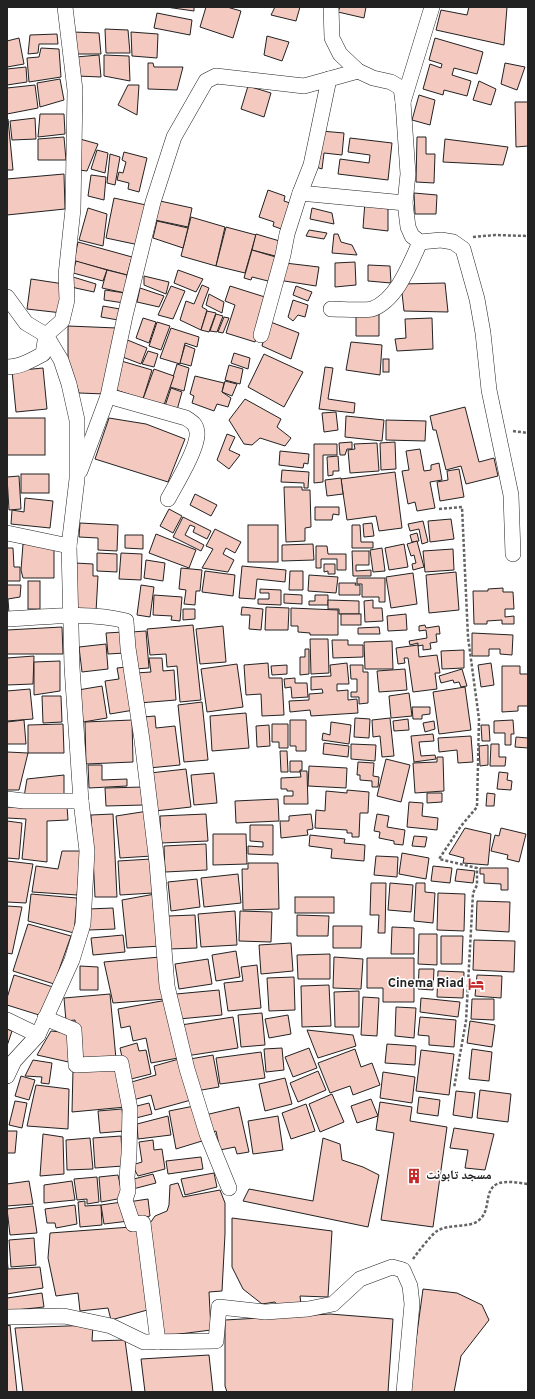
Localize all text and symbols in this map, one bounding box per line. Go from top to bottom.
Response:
hotel icon: Cinema Riad [467,975,485,993]
place label: Cinema Riad [388,976,464,992]
building icon: مسجد تابونت [405,1167,423,1185]
place label: مسجد تابونت [426,1168,492,1184]

